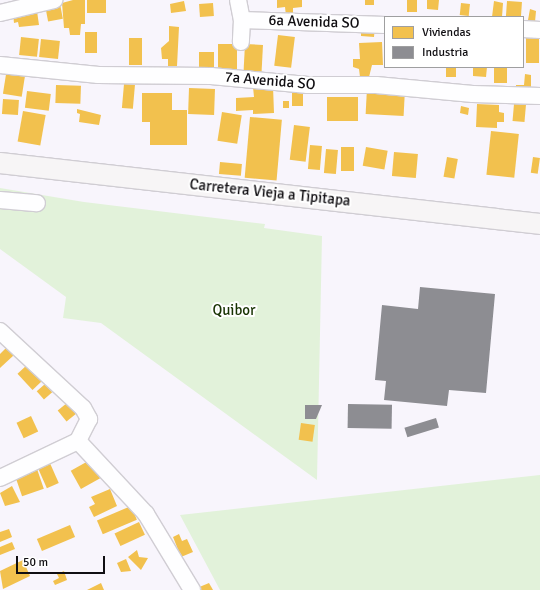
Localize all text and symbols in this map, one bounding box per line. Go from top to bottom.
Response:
street label: 6a Avenida SO [268,11,360,33]
legend [384,16,524,68]
text: Viviendas [422,25,471,40]
text: Industria [422,45,468,60]
street label: 7a Avenida SO [224,68,316,94]
street label: Carretera Vieja a Tipitapa [189,176,351,210]
park label: Quibor [212,302,256,320]
scale bar [18,548,107,574]
text: 50 m [23,555,48,570]

